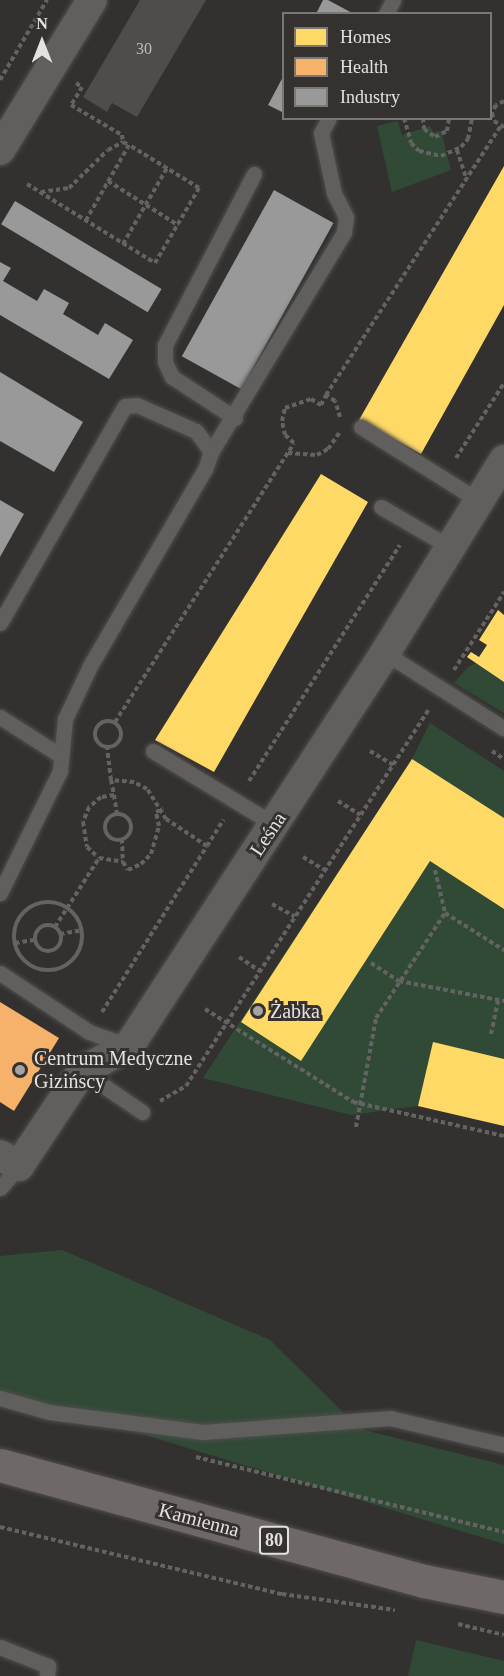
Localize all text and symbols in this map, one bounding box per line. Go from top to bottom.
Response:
north arrow [12,12,72,72]
legend [282,12,492,120]
text: N [36,15,48,32]
text: Homes [340,27,391,47]
house number: 30 [136,39,152,59]
text: Health [340,57,388,77]
text: Industry [340,87,400,107]
street label: Leśna [245,807,291,861]
place label: Żabka [270,999,320,1023]
marker: Żabka [251,1004,265,1018]
place label: Centrum Medyczne Gizińscy [34,1046,192,1093]
marker: Centrum Medyczne Gizińscy [11,1061,29,1079]
street label: Kamienna [156,1498,242,1542]
road number: 80 [259,1525,289,1555]

